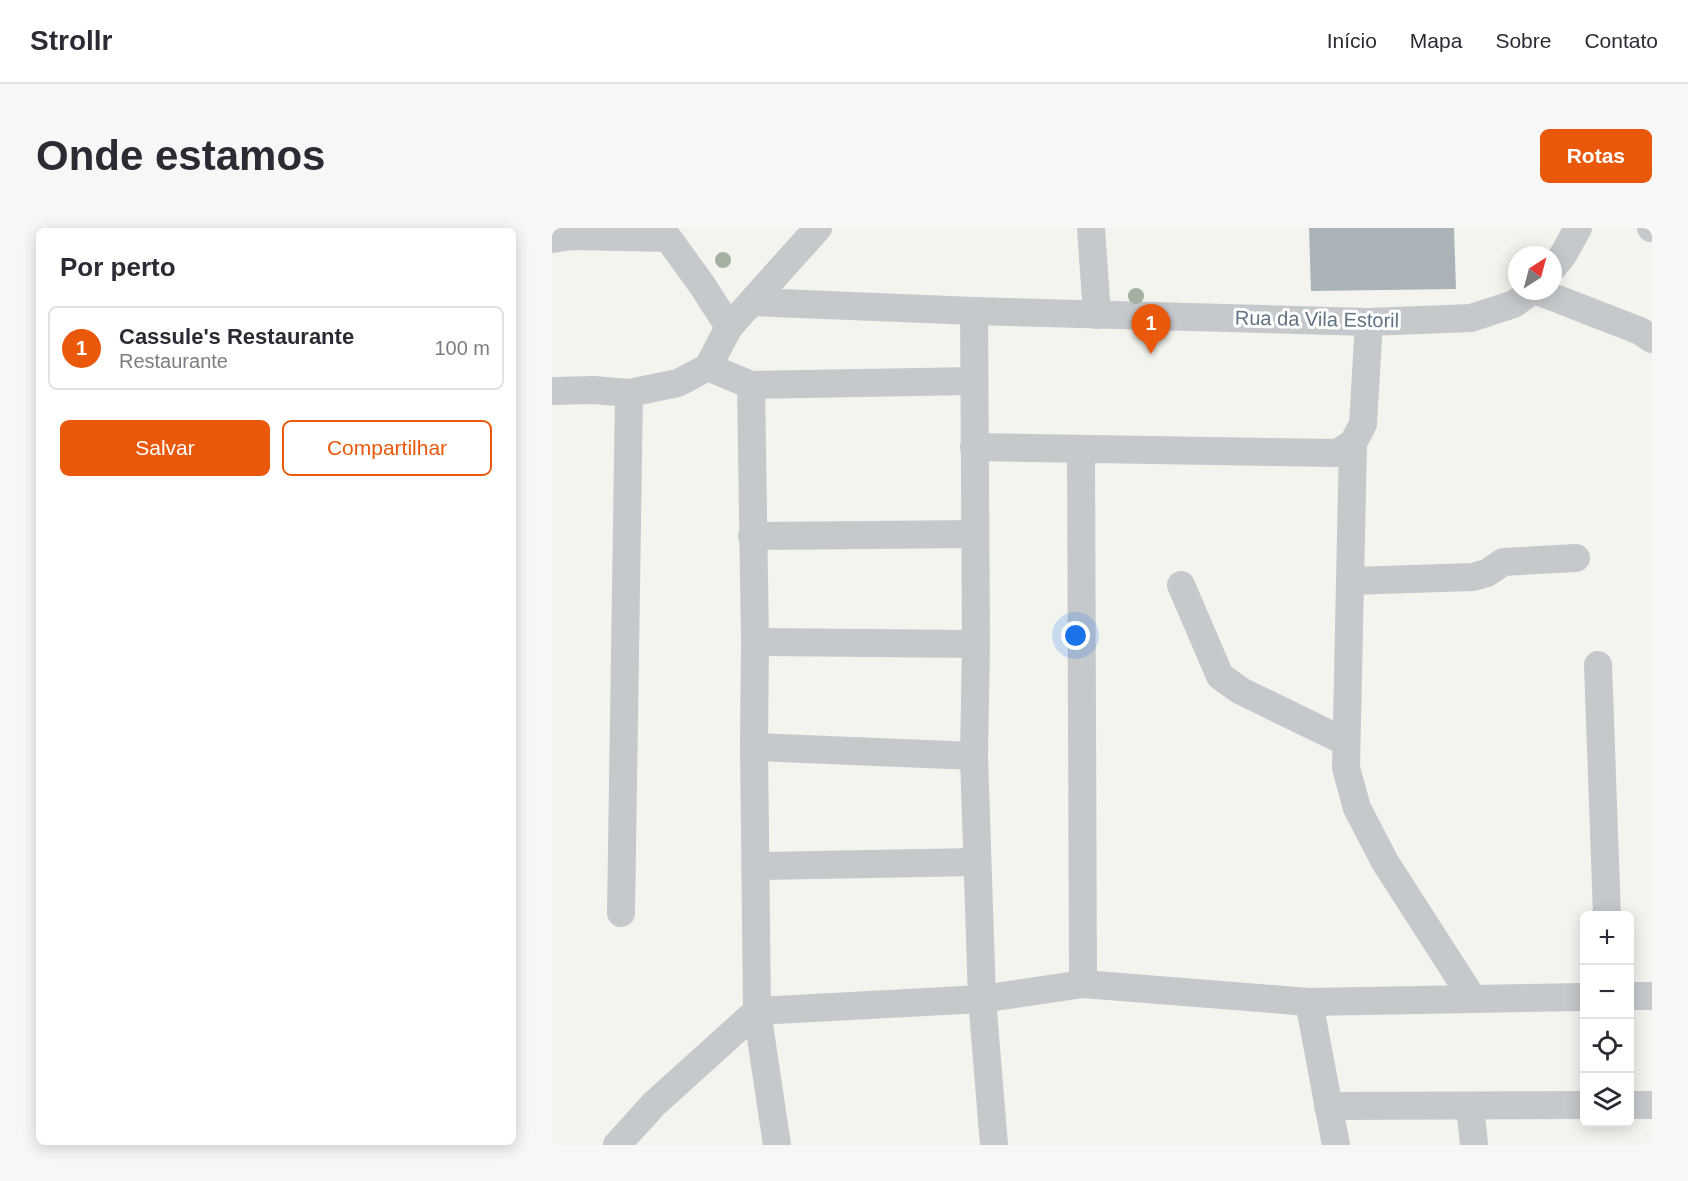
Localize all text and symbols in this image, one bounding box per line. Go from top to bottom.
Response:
text: Strollr [30,25,112,56]
text: Início [1327,29,1377,52]
text: Mapa [1410,29,1462,52]
text: Sobre [1495,29,1551,52]
text: Contato [1584,29,1658,52]
button: Rotas [1540,129,1652,183]
text: Onde estamos [36,132,325,179]
north arrow [1508,246,1562,300]
text: Por perto [60,252,176,282]
pin: 1 [1132,304,1170,354]
street label: Rua da Vila Estoril [1235,307,1399,331]
text: Cassule's Restaurante [119,324,354,349]
text: 1 [76,337,87,359]
text: 100 m [434,337,490,359]
text: Restaurante [119,350,228,372]
button: Salvar [60,420,270,476]
button: Compartilhar [282,420,492,476]
your location [1061,621,1090,650]
map controls [1580,911,1634,1127]
button: + [1580,911,1634,965]
button: − [1580,965,1634,1019]
button: locate [1580,1019,1634,1073]
button: layers [1580,1073,1634,1127]

